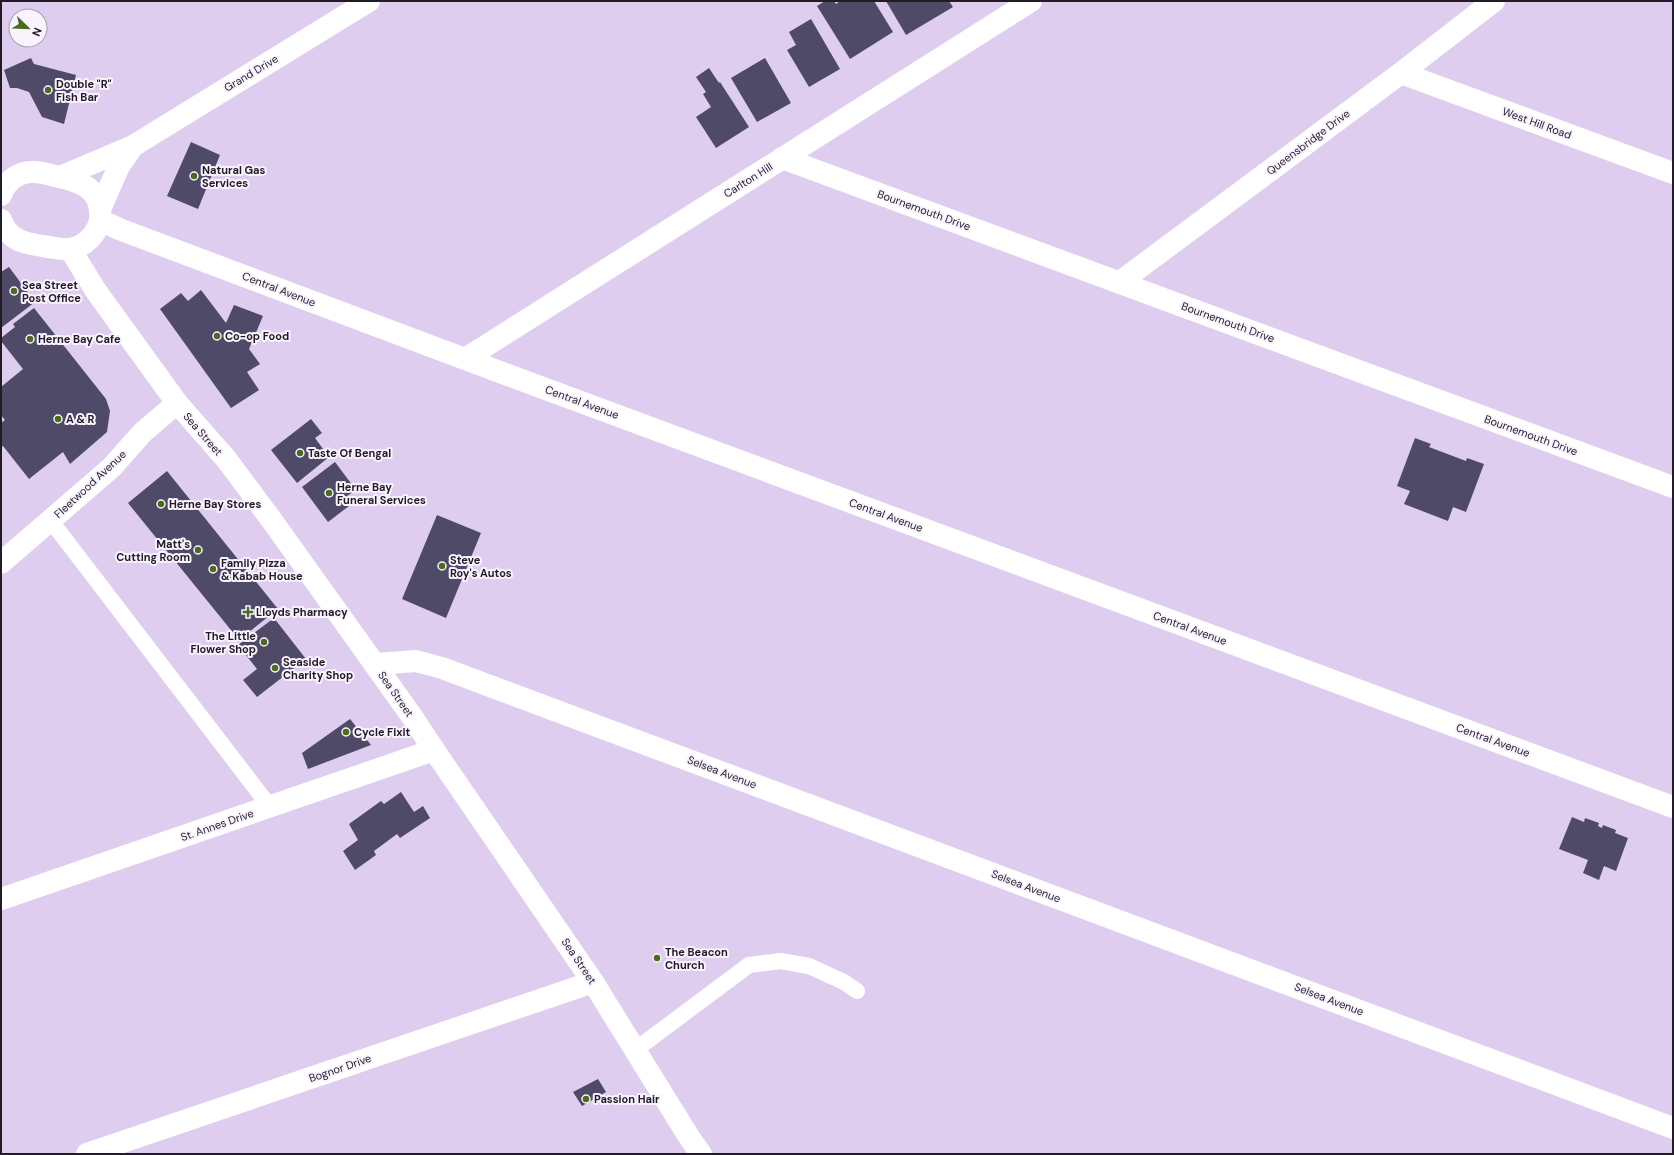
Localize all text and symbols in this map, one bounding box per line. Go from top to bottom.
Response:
north arrow [8,8,48,48]
text: N [29,25,45,38]
street label: Grand Drive [221,51,281,95]
place label: Double "R" Fish Bar [56,77,112,104]
marker: Double "R" Fish Bar [43,85,53,95]
street label: West Hill Road [1501,104,1574,142]
street label: Queensbridge Drive [1264,106,1352,178]
street label: Carlton Hill [721,159,775,201]
place label: Natural Gas Services [202,163,265,190]
marker: Natural Gas Services [189,171,199,181]
street label: Bournemouth Drive [875,187,973,233]
street label: Central Avenue [240,269,318,309]
place label: Sea Street Post Office [22,278,81,305]
marker: Sea Street Post Office [9,286,19,296]
street label: Bournemouth Drive [1179,299,1277,345]
place label: Co-op Food [225,329,289,343]
marker: Co-op Food [212,331,222,341]
place label: Herne Bay Cafe [38,332,121,346]
marker: Herne Bay Cafe [25,334,35,344]
street label: Central Avenue [543,382,621,422]
street label: Sea Street [180,410,226,458]
place label: A & R [66,412,95,426]
street label: Bournemouth Drive [1482,412,1580,458]
marker: A & R [53,414,63,424]
place label: Taste Of Bengal [308,446,391,460]
street label: Fleetwood Avenue [51,447,129,521]
marker: Taste Of Bengal [295,448,305,458]
place label: Herne Bay Funeral Services [337,480,426,507]
marker: Herne Bay Funeral Services [324,488,334,498]
street label: Central Avenue [847,495,925,535]
place label: Herne Bay Stores [169,497,261,511]
marker: Herne Bay Stores [156,499,166,509]
place label: Matt's Cutting Room [116,537,190,564]
marker: Matt's Cutting Room [193,545,203,555]
place label: Steve Roy's Autos [450,553,512,580]
place label: Family Pizza & Kabab House [221,556,303,583]
marker: Steve Roy's Autos [437,561,447,571]
marker: Family Pizza & Kabab House [208,564,218,574]
place label: Lloyds Pharmacy [256,605,348,619]
marker: Lloyds Pharmacy [243,607,253,617]
street label: Central Avenue [1151,608,1229,648]
place label: The Little Flower Shop [191,629,256,656]
marker: The Little Flower Shop [259,637,269,647]
place label: Seaside Charity Shop [283,655,353,682]
marker: Seaside Charity Shop [270,663,280,673]
street label: Sea Street [375,668,417,720]
street label: Central Avenue [1454,720,1532,760]
place label: Cycle Fixit [354,725,411,739]
marker: Cycle Fixit [341,727,351,737]
street label: Selsea Avenue [685,752,759,792]
street label: St. Annes Drive [179,806,255,844]
street label: Selsea Avenue [989,866,1063,906]
street label: Sea Street [558,935,600,987]
place label: The Beacon Church [665,945,728,972]
marker: The Beacon Church [652,953,662,963]
street label: Selsea Avenue [1292,979,1366,1019]
street label: Bognor Drive [307,1051,373,1085]
place label: Passion Hair [594,1092,660,1106]
marker: Passion Hair [581,1094,591,1104]

